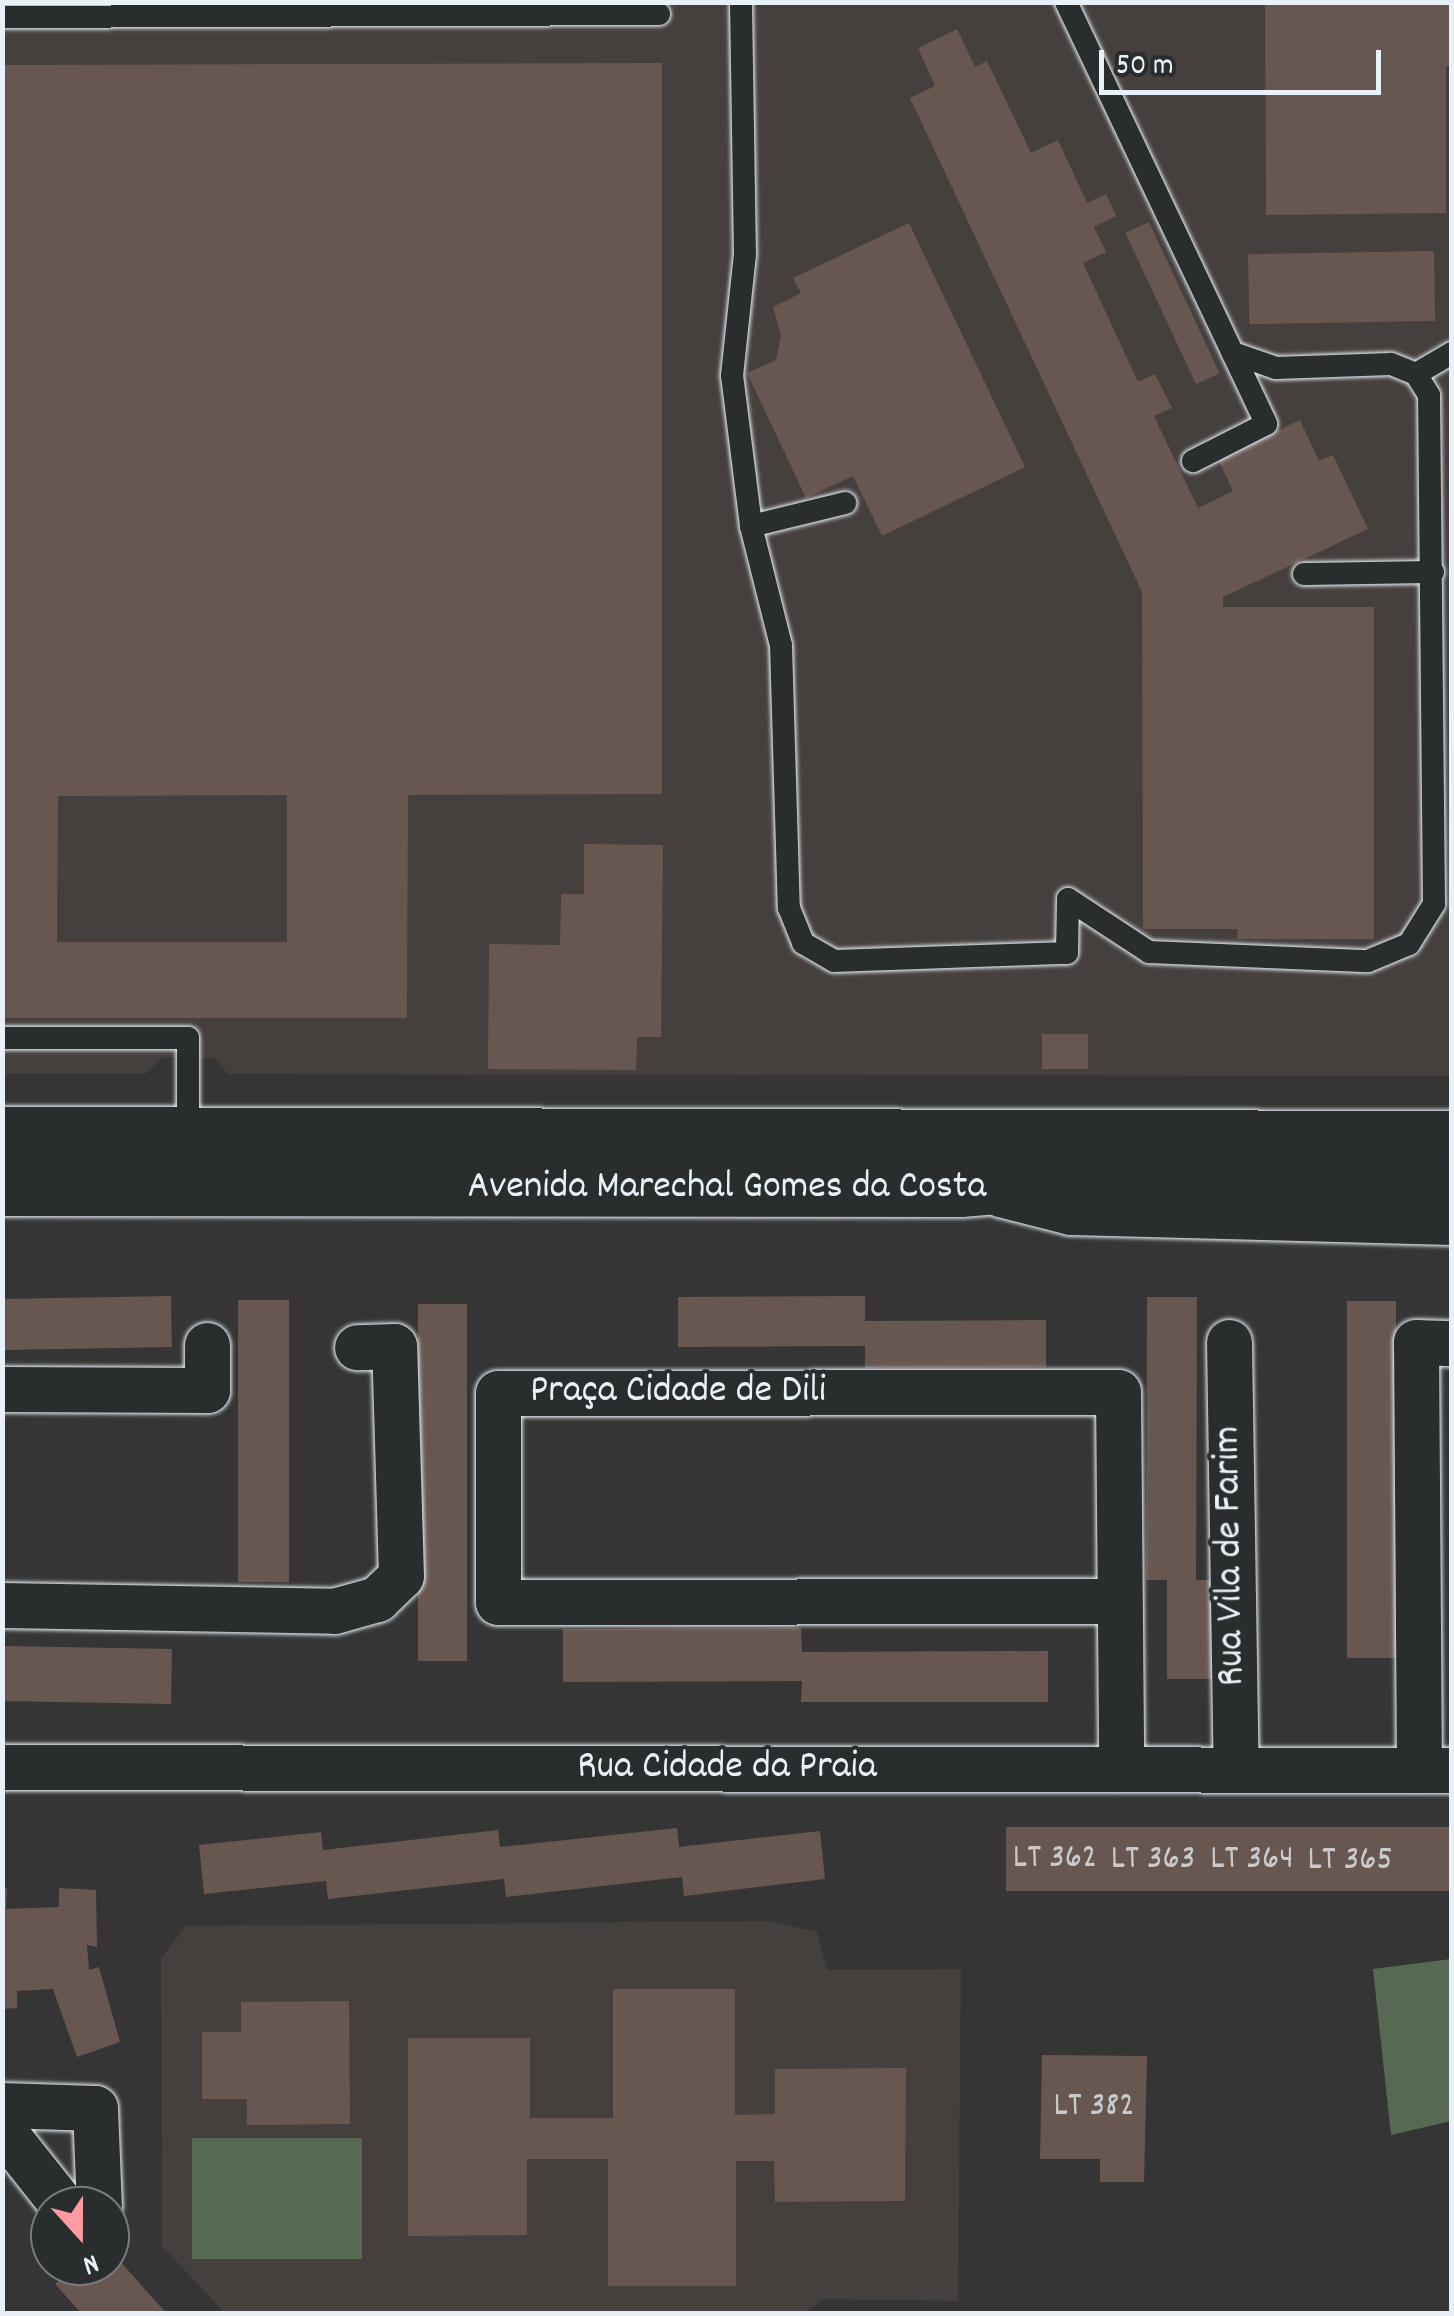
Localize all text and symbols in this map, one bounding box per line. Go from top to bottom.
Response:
scale bar [1104,30,1386,92]
text: 50 m [1116,46,1174,89]
street label: Avenida Marechal Gomes da Costa [468,1165,986,1213]
street label: Praça Cidade de Dili [530,1369,826,1417]
street label: Rua Vila de Farim [1206,1425,1258,1687]
street label: Rua Cidade da Praia [577,1745,877,1793]
house number: LT 362 [1013,1838,1097,1880]
house number: LT 363 [1111,1839,1195,1881]
house number: LT 364 [1210,1839,1294,1881]
house number: LT 365 [1307,1840,1393,1882]
house number: LT 382 [1053,2086,1135,2128]
north arrow [30,2186,130,2286]
text: N [76,2241,104,2283]

